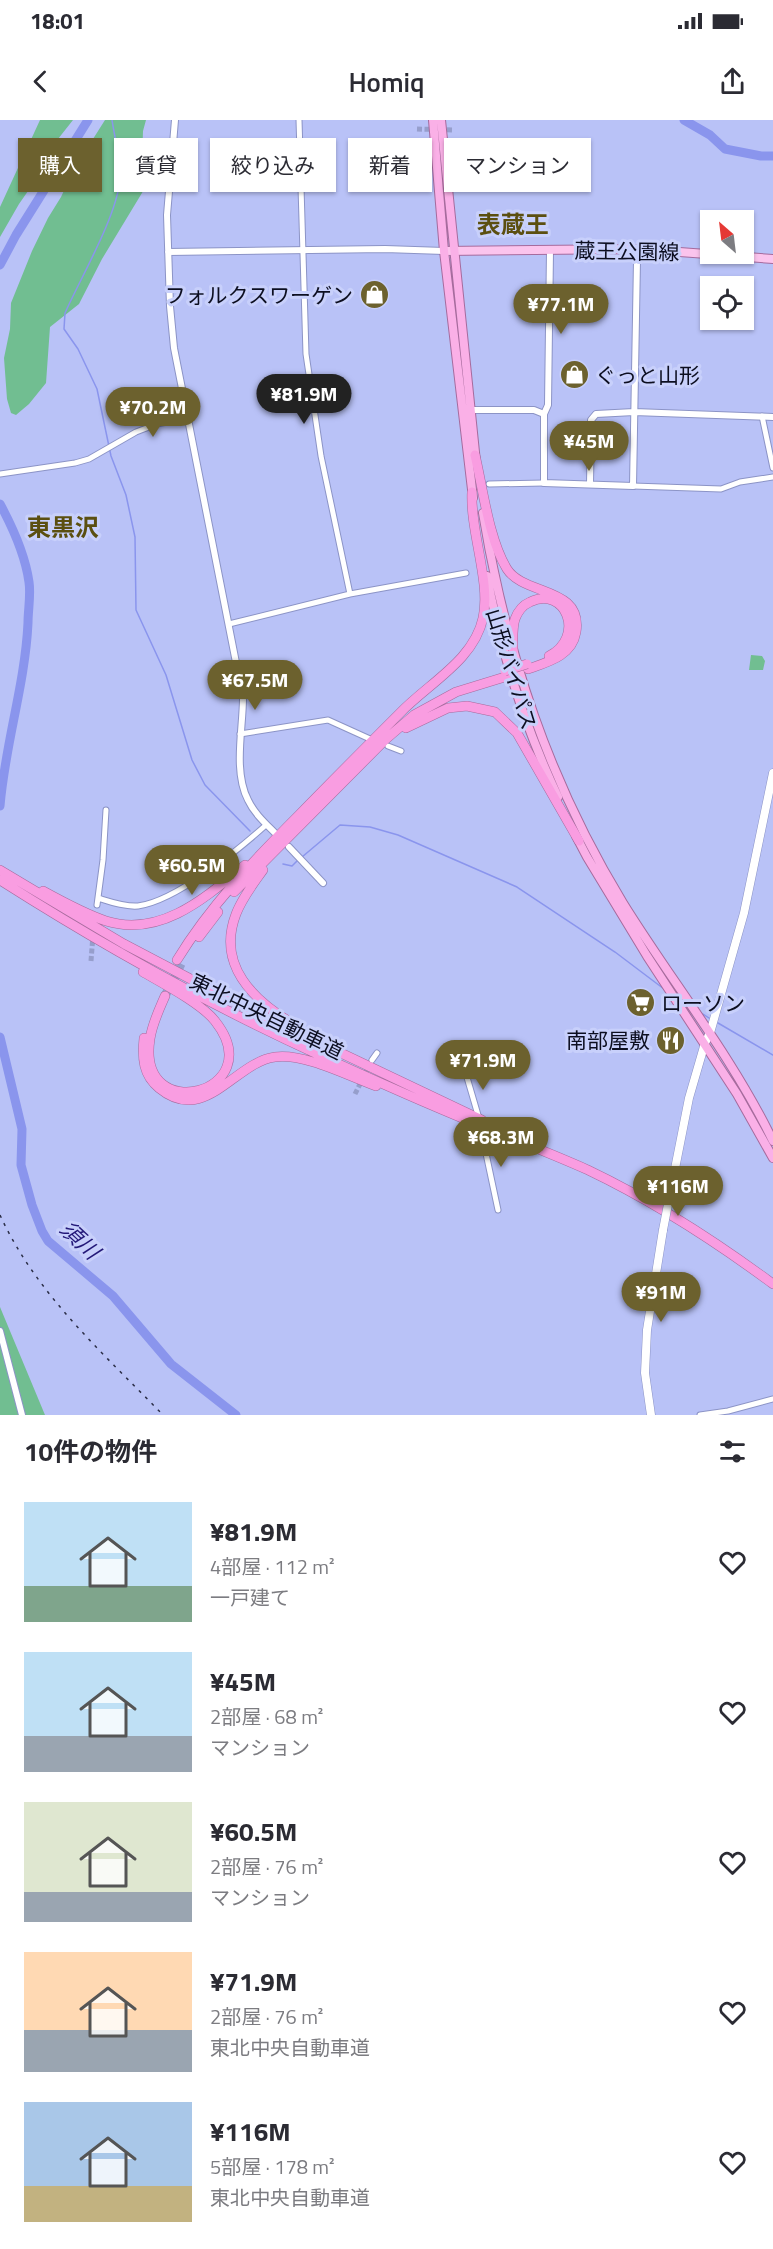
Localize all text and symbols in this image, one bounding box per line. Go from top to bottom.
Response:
text: 18:01 [30,4,85,38]
text: Homiq [349,61,424,102]
icon: back [24,65,57,98]
icon: share [716,65,749,98]
chip: 購入 [18,138,102,192]
chip: 賃貸 [114,138,198,192]
chip: 絞り込み [210,138,336,192]
chip: 新着 [348,138,432,192]
chip: マンション [444,138,591,192]
district label: 表蔵王 [477,206,549,242]
north arrow [700,210,754,264]
map controls [700,210,754,330]
street label: 蔵王公園線 [574,234,680,268]
button: locate [700,276,754,330]
place label: フォルクスワーゲン [165,279,353,311]
shop icon: フォルクスワーゲン [358,279,390,311]
pin: ¥77.1M [512,284,610,335]
text: ¥77.1M [527,288,595,319]
shop icon: ぐっと山形 [558,359,590,391]
place label: ぐっと山形 [595,359,700,391]
pin: ¥81.9M [255,374,353,425]
text: ¥81.9M [270,378,338,409]
pin: ¥70.2M [104,387,202,438]
text: ¥70.2M [119,391,187,422]
pin: ¥45M [553,421,625,472]
text: ¥45M [564,425,614,456]
district label: 東黒沢 [27,509,99,545]
street label: 山形バイパス [478,604,546,734]
pin: ¥67.5M [206,660,304,711]
text: ¥67.5M [221,664,289,695]
pin: ¥60.5M [143,845,241,896]
text: ¥60.5M [158,849,226,880]
street label: 東北中央自動車道 [184,965,350,1067]
supermarket icon: ローソン [624,987,656,1019]
place label: ローソン [661,987,745,1019]
place label: 南部屋敷 [566,1024,650,1056]
restaurant icon: 南部屋敷 [655,1024,687,1056]
pin: ¥71.9M [434,1040,532,1091]
text: ¥71.9M [449,1044,517,1075]
pin: ¥68.3M [452,1117,550,1168]
text: ¥68.3M [467,1121,535,1152]
pin: ¥116M [636,1166,720,1217]
text: ¥116M [647,1170,709,1201]
water label: 須川 [52,1213,109,1269]
pin: ¥91M [625,1272,697,1323]
text: ¥91M [636,1276,686,1307]
text: 10件の物件 [24,1432,157,1471]
icon: filters [716,1435,749,1468]
text: ¥81.9M [210,1512,297,1551]
icon: home [72,1526,144,1598]
icon: heart [716,1546,749,1579]
text: 4部屋 · 112 m² [210,1551,335,1582]
text: 一戸建て [210,1582,290,1613]
text: ¥45M [210,1662,276,1701]
icon: home [72,1676,144,1748]
icon: heart [716,1696,749,1729]
text: 2部屋 · 68 m² [210,1701,323,1732]
text: マンション [210,1732,310,1763]
text: ¥60.5M [210,1812,297,1851]
icon: home [72,1826,144,1898]
icon: heart [716,1846,749,1879]
text: 2部屋 · 76 m² [210,1851,323,1882]
text: マンション [210,1882,310,1913]
text: ¥71.9M [210,1962,297,2001]
icon: home [72,1976,144,2048]
icon: heart [716,1996,749,2029]
text: 2部屋 · 76 m² [210,2001,323,2032]
text: 東北中央自動車道 [210,2032,370,2063]
text: ¥116M [210,2112,291,2151]
icon: home [72,2126,144,2198]
icon: heart [716,2146,749,2179]
text: 5部屋 · 178 m² [210,2151,335,2182]
text: 東北中央自動車道 [210,2182,370,2213]

